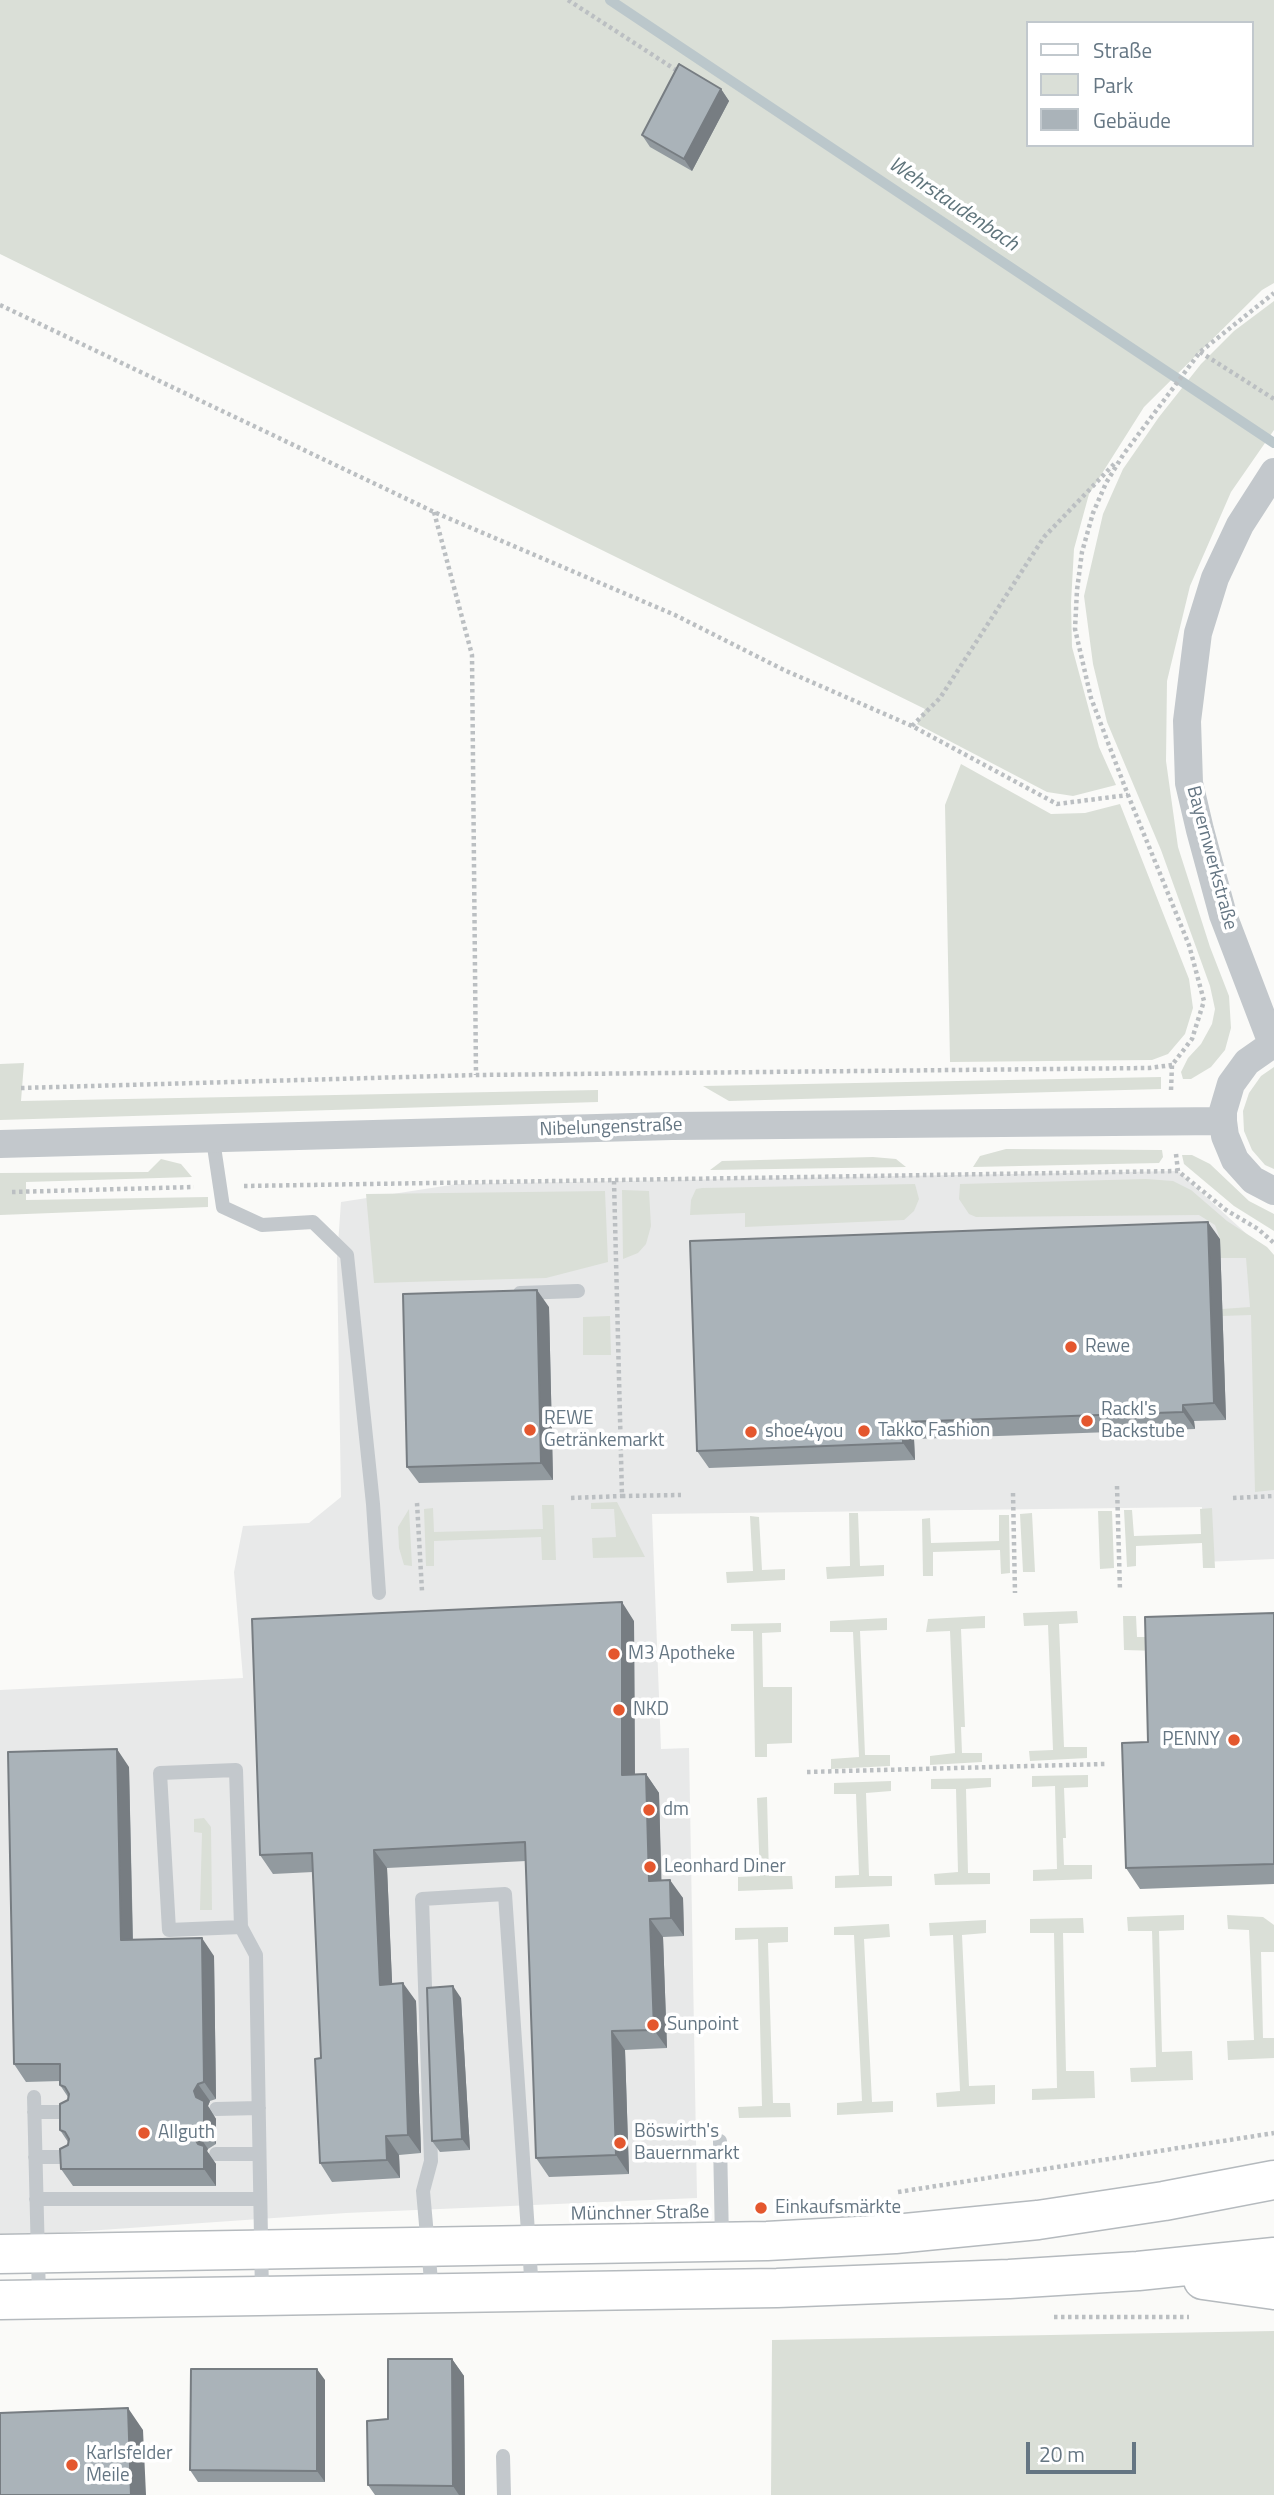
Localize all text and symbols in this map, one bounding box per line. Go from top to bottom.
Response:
legend [1026,21,1253,147]
text: Straße [1093,34,1152,66]
text: Park [1093,69,1133,101]
text: Gebäude [1093,104,1171,136]
water label: Wehrstaudenbach [883,152,1023,258]
street label: Bayernwerkstraße [1181,783,1241,933]
street label: Nibelungenstraße [539,1114,683,1142]
place label: Rewe [1085,1336,1130,1358]
marker: Rewe [1063,1339,1079,1355]
place label: Rackl's Backstube [1101,1399,1185,1443]
place label: REWE Getränkemarkt [544,1408,664,1452]
marker: Rackl's Backstube [1079,1413,1095,1429]
place label: Takko Fashion [878,1420,990,1442]
place label: shoe4you [765,1421,843,1443]
marker: REWE Getränkemarkt [522,1422,538,1438]
marker: Takko Fashion [856,1423,872,1439]
marker: shoe4you [743,1424,759,1440]
place label: M3 Apotheke [628,1643,735,1665]
marker: M3 Apotheke [606,1646,622,1662]
place label: NKD [633,1699,669,1721]
marker: NKD [611,1702,627,1718]
place label: PENNY [1162,1729,1220,1751]
marker: PENNY [1226,1732,1242,1748]
place label: dm [663,1799,689,1821]
marker: dm [641,1802,657,1818]
place label: Leonhard Diner [664,1856,786,1878]
marker: Leonhard Diner [642,1859,658,1875]
place label: Sunpoint [667,2014,739,2036]
marker: Sunpoint [645,2017,661,2033]
place label: Böswirth's Bauernmarkt [634,2121,739,2165]
place label: Allguth [158,2122,215,2144]
marker: Allguth [136,2125,152,2141]
marker: Böswirth's Bauernmarkt [612,2135,628,2151]
place label: Einkaufsmärkte [775,2197,901,2219]
marker: Einkaufsmärkte [753,2200,769,2216]
street label: Münchner Straße [570,2201,710,2227]
scale bar [1029,2428,1139,2472]
text: 20 m [1039,2438,1085,2470]
place label: Karlsfelder Meile [86,2443,172,2487]
marker: Karlsfelder Meile [64,2457,80,2473]

